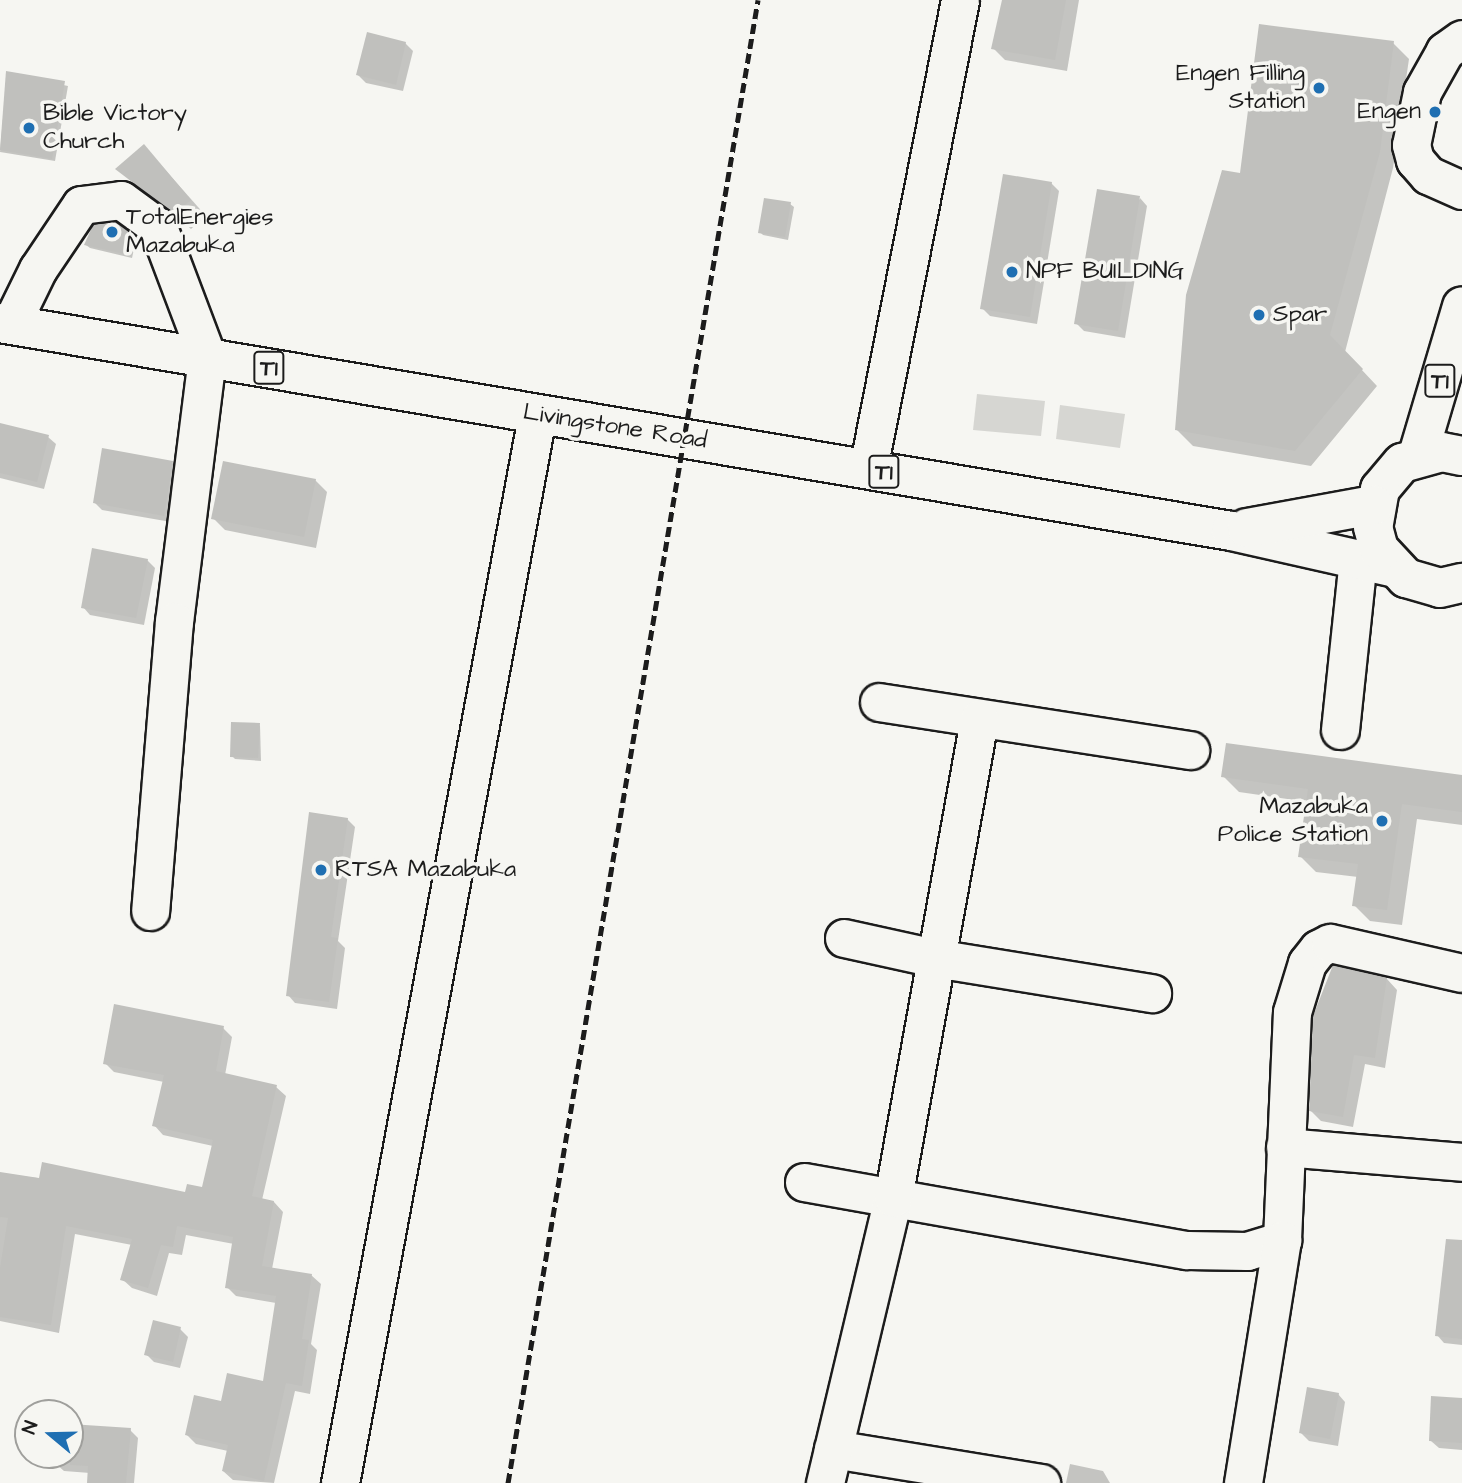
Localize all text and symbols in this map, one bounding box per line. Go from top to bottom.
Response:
place label: Engen Filling Station [1176,60,1305,116]
marker: Engen Filling Station [1311,80,1327,96]
place label: Engen [1357,98,1421,126]
place label: Bible Victory Church [43,100,187,156]
marker: Engen [1427,104,1443,120]
marker: Bible Victory Church [21,120,37,136]
place label: TotalEnergies Mazabuka [126,204,274,260]
marker: TotalEnergies Mazabuka [104,224,120,240]
place label: NPF BUILDING [1026,258,1184,286]
marker: NPF BUILDING [1004,264,1020,280]
place label: Spar [1273,301,1327,329]
marker: Spar [1251,307,1267,323]
road number: T1 [253,348,285,388]
road number: T1 [1424,362,1456,400]
street label: Livingstone Road [521,398,709,456]
road number: T1 [868,452,900,492]
place label: Mazabuka Police Station [1218,793,1368,849]
marker: Mazabuka Police Station [1374,813,1390,829]
place label: RTSA Mazabuka [335,856,516,884]
marker: RTSA Mazabuka [313,862,329,878]
north arrow [14,1399,84,1469]
text: N [16,1418,45,1438]

